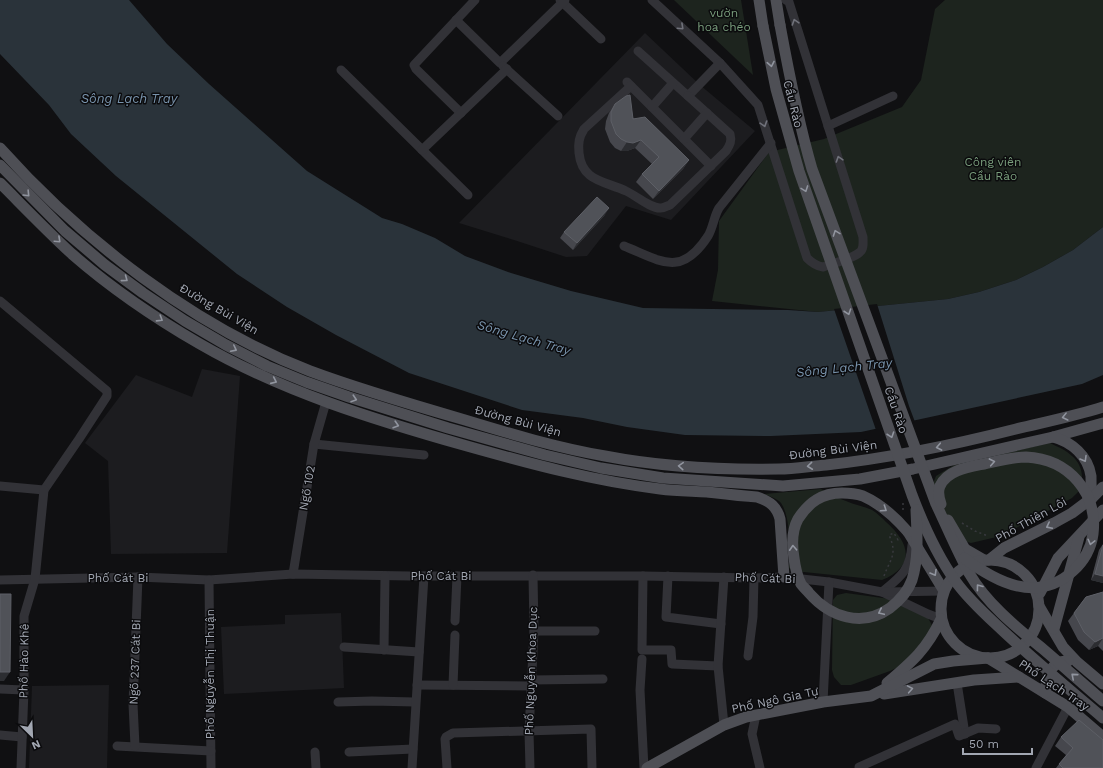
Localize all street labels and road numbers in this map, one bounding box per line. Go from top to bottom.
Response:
street label: Cầu Rào [780,79,806,129]
street label: Đường Bùi Viện [177,281,261,337]
street label: Cầu Rào [881,385,911,435]
street label: Đường Bùi Viện [473,403,563,439]
street label: Đường Bùi Viện [788,438,878,462]
street label: Ngõ 102 [296,464,318,512]
street label: Phố Thiên Lôi [993,495,1069,545]
street label: Phố Cát Bi [411,569,471,583]
street label: Phố Cát Bi [734,570,796,586]
street label: Phố Cát Bi [88,571,148,585]
street label: Phố Nguyễn Khoa Dục [522,606,540,736]
street label: Phố Nguyễn Thị Thuận [203,609,217,739]
street label: Ngõ 237 Cát Bi [127,619,143,705]
street label: Phố Hào Khê [16,623,32,699]
street label: Phố Lạch Tray [1016,656,1092,714]
street label: Phố Ngô Gia Tự [730,684,820,716]

